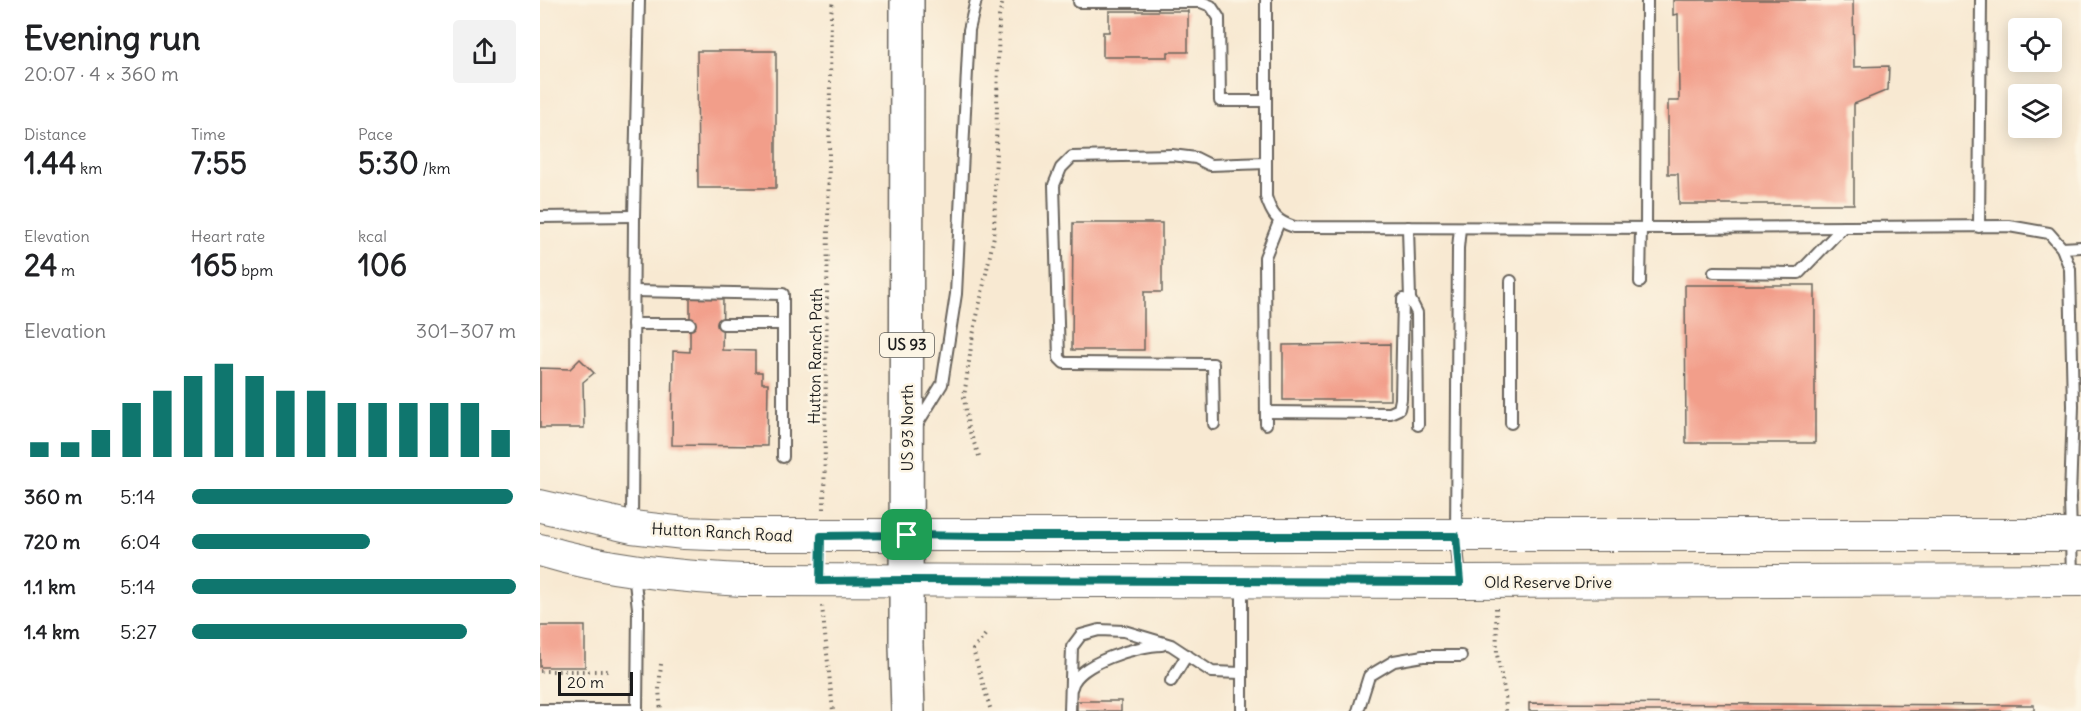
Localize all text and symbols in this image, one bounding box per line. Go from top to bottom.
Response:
text: Evening run [24,17,200,59]
map controls [2008,18,2062,138]
button: locate [2008,18,2062,72]
button: share [453,20,516,83]
text: 20:07 · 4 × 360 m [24,61,179,86]
button: layers [2008,84,2062,138]
text: Distance [24,124,86,144]
text: Time [191,124,226,144]
text: Pace [358,124,393,144]
text: 1.44 [24,144,76,182]
text: 7:55 [191,144,247,182]
text: 5:30 [358,144,419,182]
text: km [76,158,102,178]
text: /km [419,158,451,178]
text: Elevation [24,226,90,246]
text: Heart rate [191,226,265,246]
text: kcal [358,226,387,246]
text: 24 [24,246,57,284]
text: 165 [191,246,237,284]
text: 106 [358,246,407,284]
text: m [57,260,75,280]
text: bpm [237,260,273,280]
street label: Hutton Ranch Path [804,288,826,424]
text: Elevation [24,318,106,343]
text: 301–307 m [416,318,516,343]
road number: US 93 [880,333,934,357]
street label: US 93 North [897,385,917,471]
text: 360 m [24,484,82,509]
text: 5:14 [120,484,156,509]
pin [881,509,932,560]
street label: Hutton Ranch Road [651,518,793,546]
icon: arrive [890,518,923,551]
text: 720 m [24,529,80,554]
text: 6:04 [120,529,161,554]
street label: Old Reserve Drive [1484,572,1612,592]
text: 1.1 km [24,574,76,599]
text: 5:14 [120,574,156,599]
text: 1.4 km [24,619,80,644]
text: 5:27 [120,619,157,644]
scale bar [558,669,633,696]
text: 20 m [567,672,604,692]

